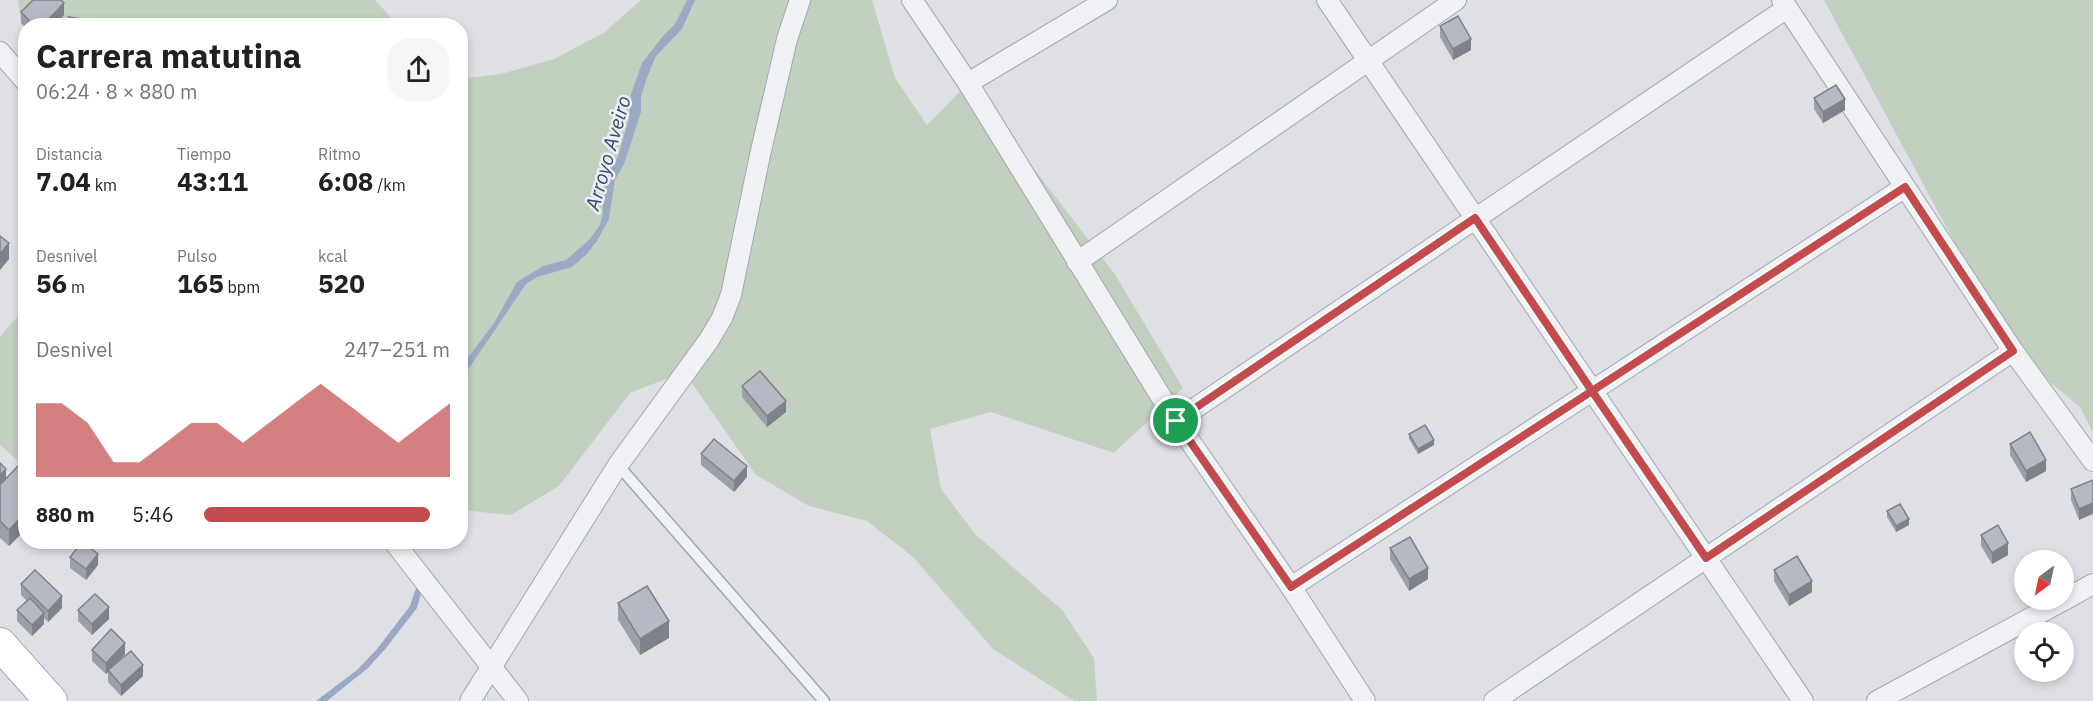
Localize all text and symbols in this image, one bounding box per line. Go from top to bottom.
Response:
text: Carrera matutina [36,34,302,77]
button: share [387,38,450,101]
text: 06:24 · 8 × 880 m [36,78,197,105]
water label: Arroyo Aveiro [578,92,637,214]
text: Distancia [36,144,102,164]
text: Tiempo [177,144,231,164]
text: Ritmo [318,144,361,164]
text: 7.04 [36,164,91,198]
text: 43:11 [177,164,248,198]
text: 6:08 [318,164,373,198]
text: km [91,175,117,195]
text: /km [373,175,406,195]
text: Desnivel [36,246,97,266]
text: Pulso [177,246,217,266]
text: kcal [318,246,347,266]
text: 56 [36,266,67,300]
text: 165 [177,266,224,300]
text: 520 [318,266,365,300]
text: m [67,277,85,297]
text: bpm [224,277,260,297]
text: Desnivel [36,336,113,363]
text: 247–251 m [344,336,450,363]
pin [1150,395,1201,446]
icon: arrive [1159,404,1192,437]
text: 880 m [36,501,95,528]
text: 5:46 [132,501,174,528]
north arrow [2014,550,2074,610]
map controls [2014,550,2074,682]
button: locate [2014,622,2074,682]

